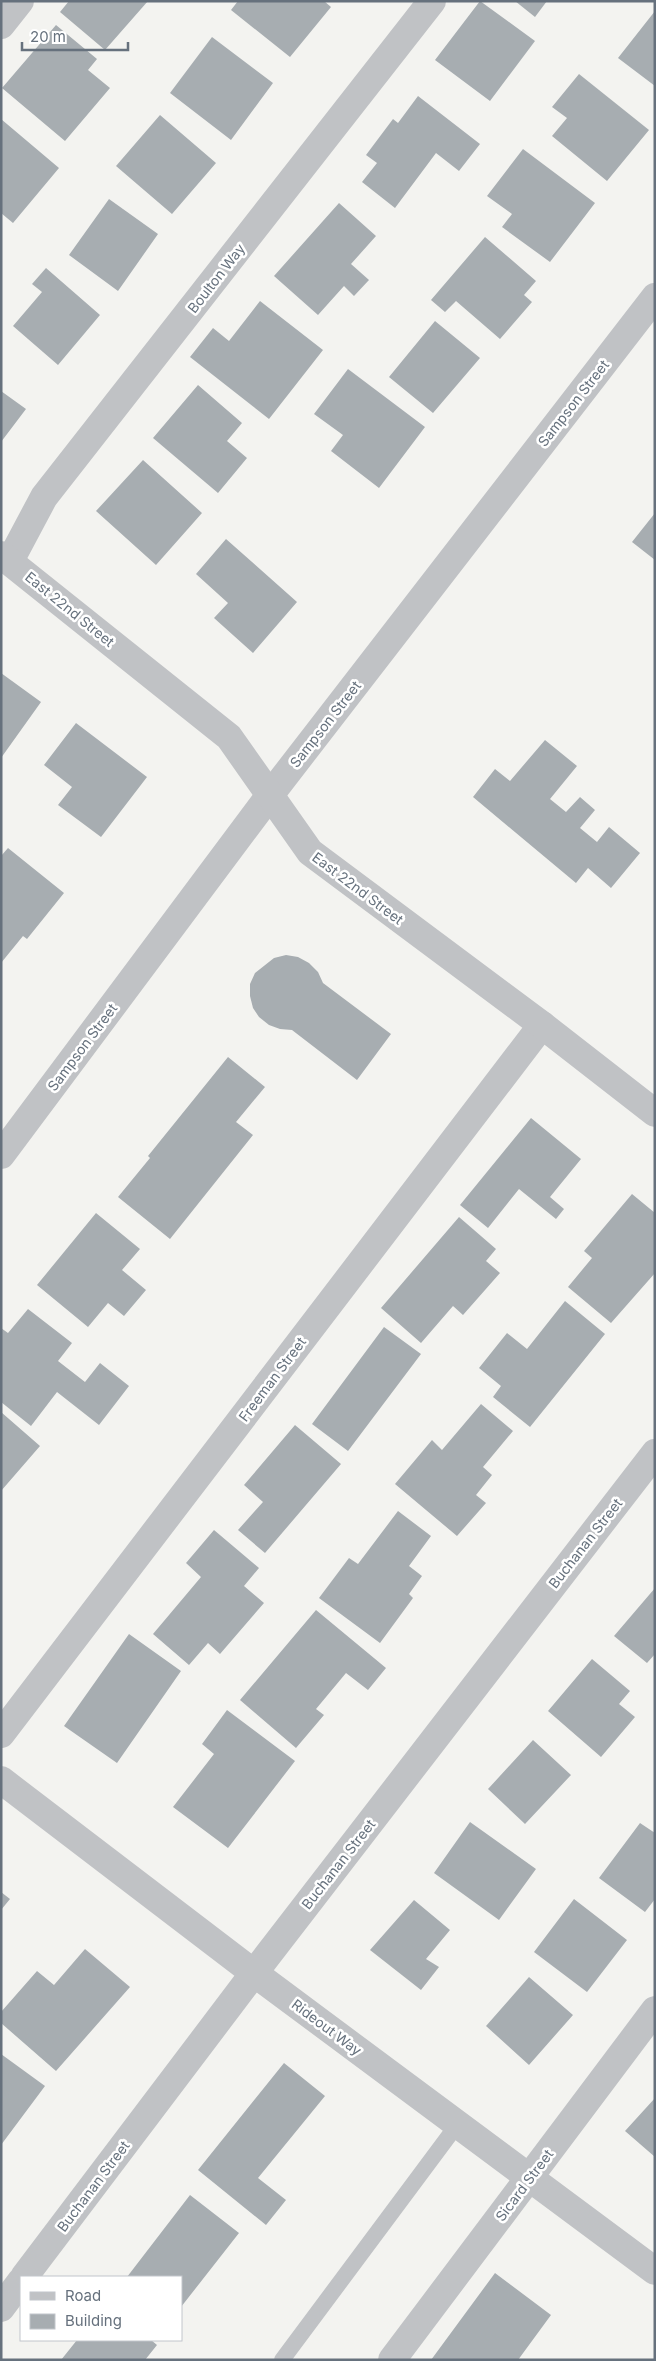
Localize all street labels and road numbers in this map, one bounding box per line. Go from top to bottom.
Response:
street label: Boulton Way [184,240,248,316]
street label: Sampson Street [534,356,612,450]
street label: East 22nd Street [22,568,118,650]
street label: Sampson Street [286,677,364,771]
street label: East 22nd Street [309,848,407,928]
street label: Sampson Street [44,1000,121,1094]
street label: Freeman Street [235,1333,309,1424]
street label: Buchanan Street [545,1494,626,1591]
street label: Buchanan Street [298,1815,379,1912]
street label: Rideout Way [289,1995,365,2059]
street label: Buchanan Street [53,2137,133,2235]
street label: Sicard Street [492,2145,557,2224]

